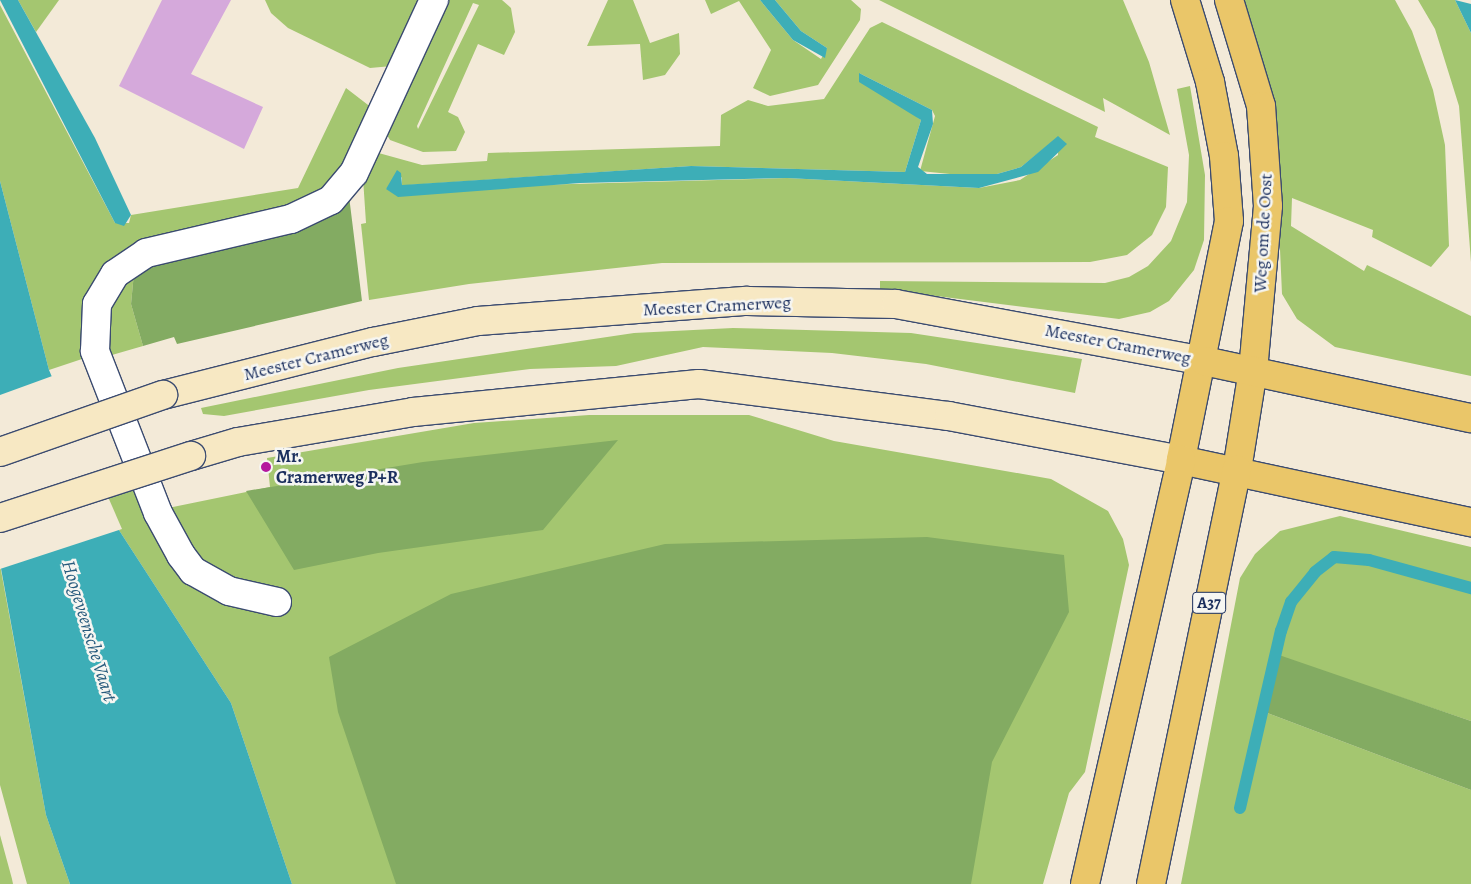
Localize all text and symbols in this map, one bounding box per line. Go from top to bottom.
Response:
street label: Weg om de Oost [1249,173,1277,293]
street label: Meester Cramerweg [642,291,792,321]
street label: Meester Cramerweg [1043,319,1193,369]
street label: Meester Cramerweg [241,329,391,385]
place label: Mr. Cramerweg P+R [276,446,398,488]
marker: Mr. Cramerweg P+R [260,461,272,473]
water label: Hoogeveensche Vaart [56,558,120,704]
road number: A37 [1192,590,1226,616]

